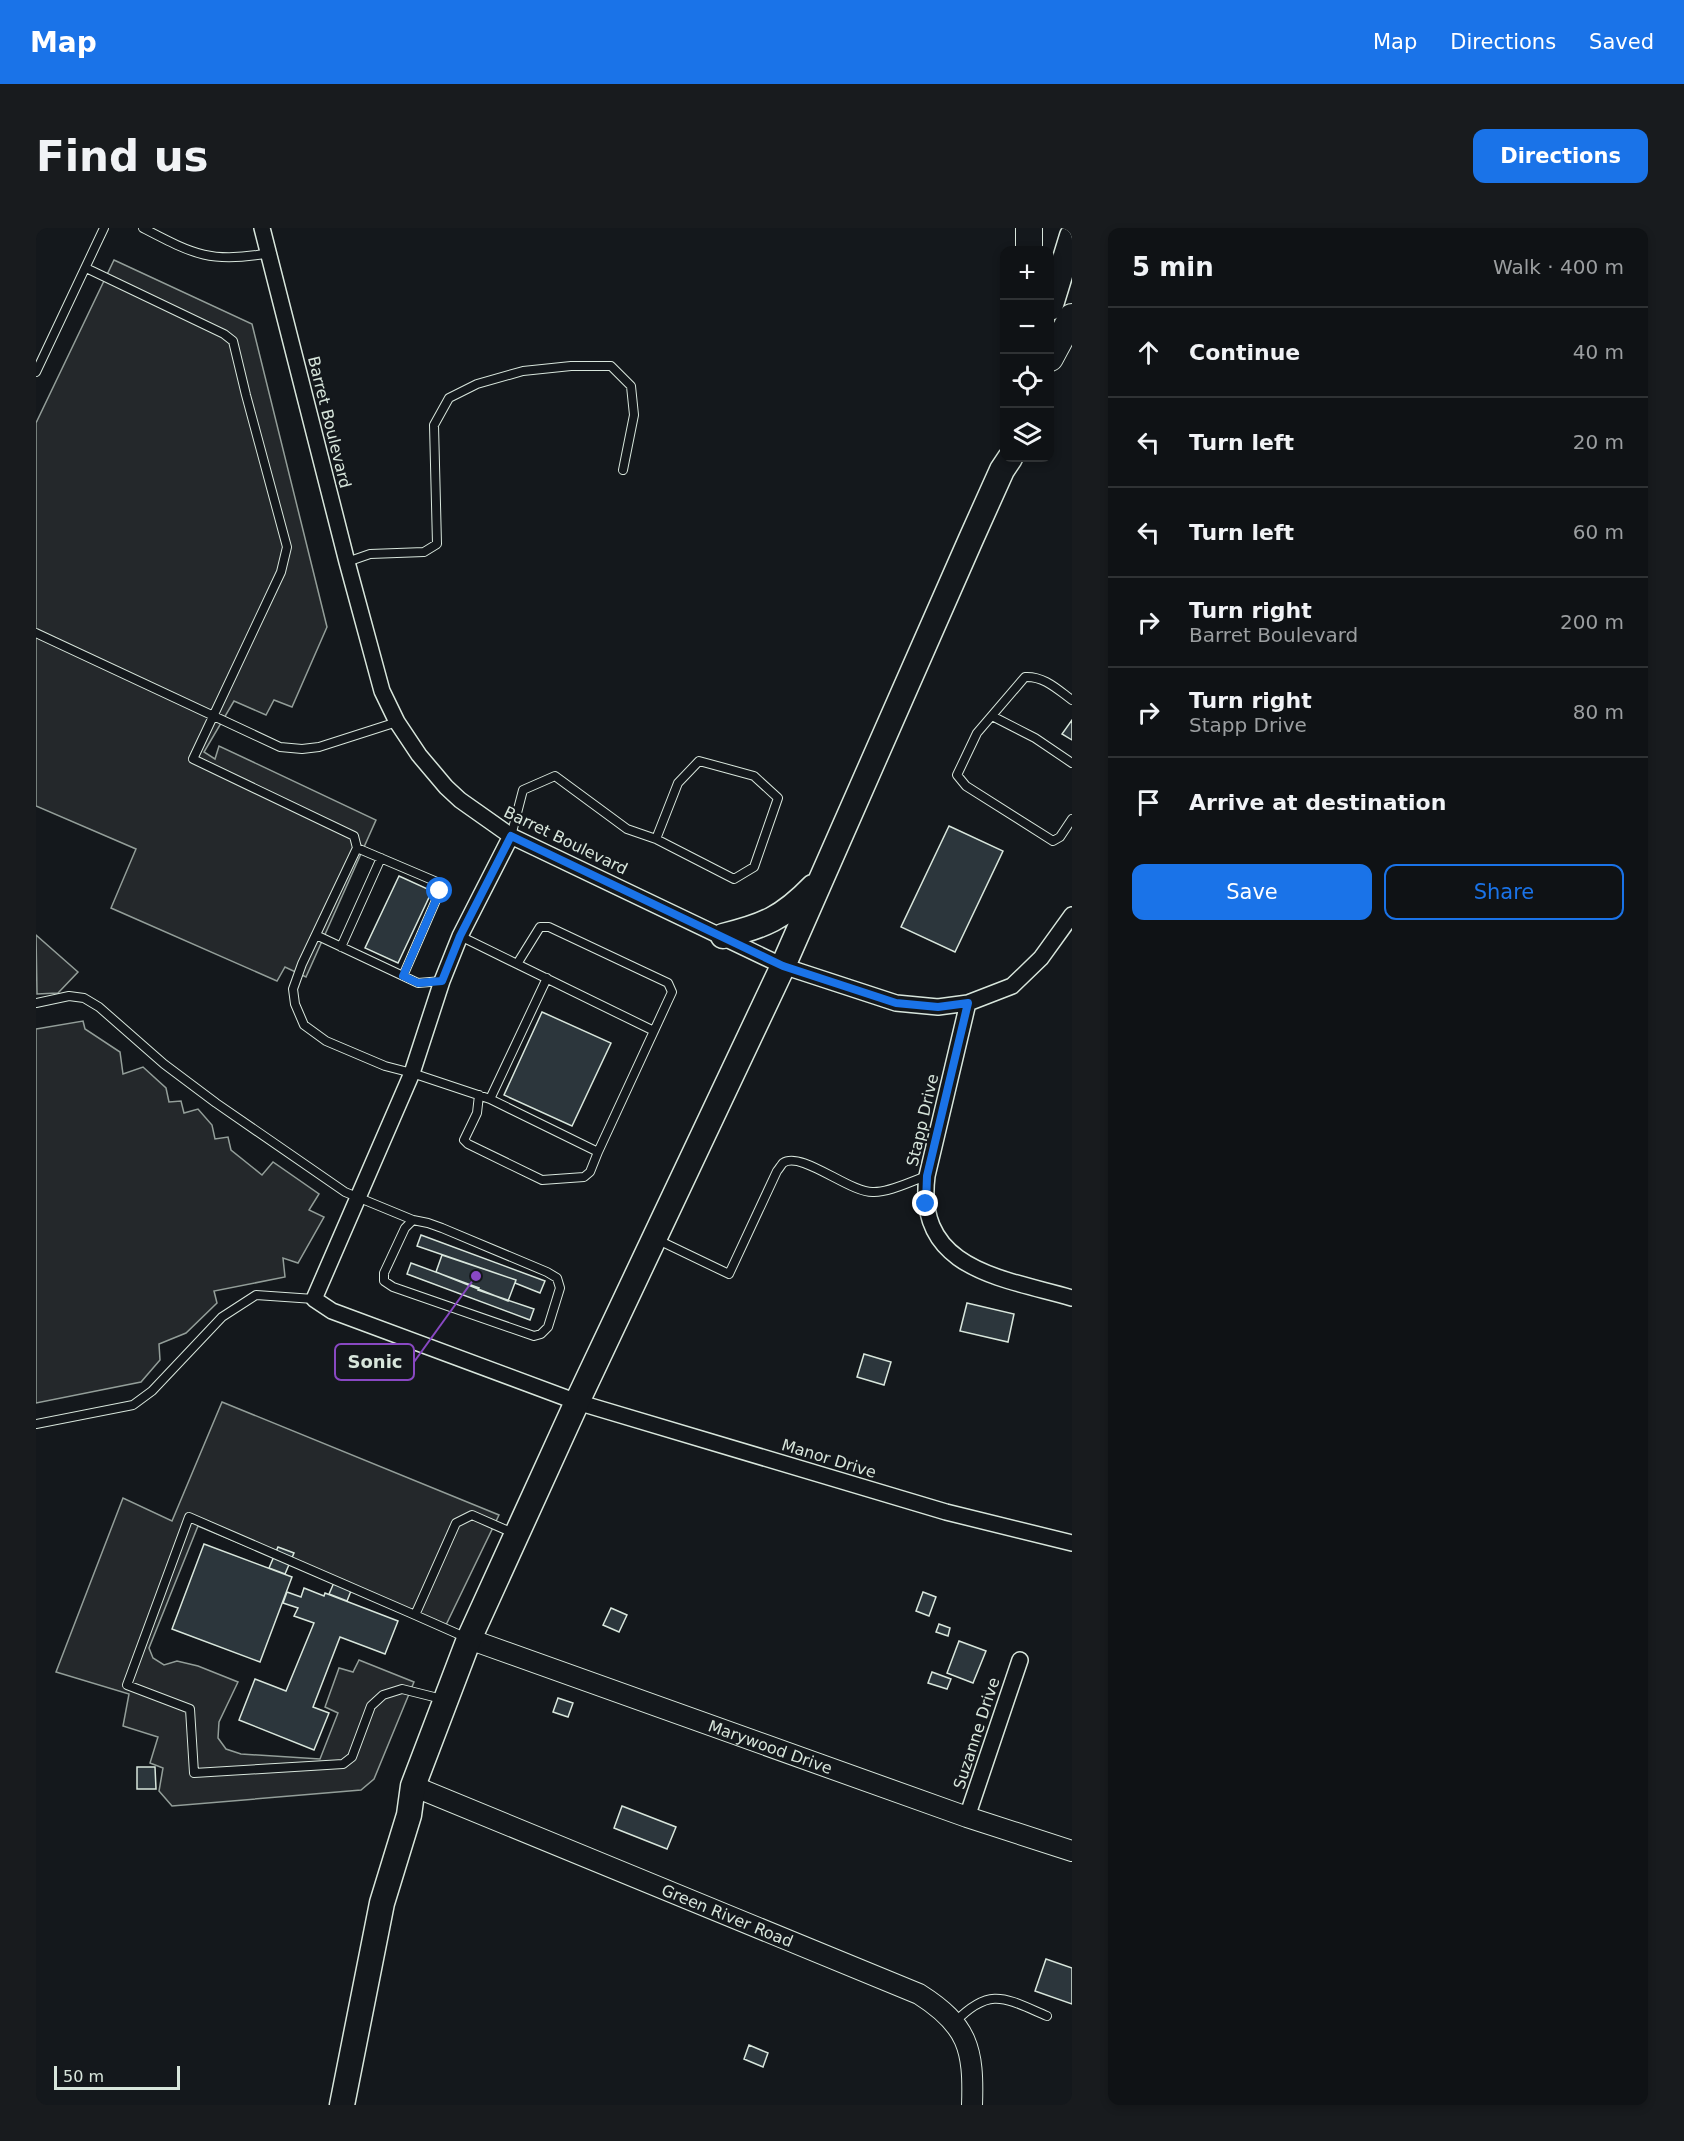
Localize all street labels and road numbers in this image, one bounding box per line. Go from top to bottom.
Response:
street label: Barret Boulevard [304,354,355,490]
street label: Barret Boulevard [501,802,631,879]
street label: Stapp Drive [903,1072,942,1168]
street label: Manor Drive [779,1435,878,1482]
street label: Suzanne Drive [949,1675,1003,1791]
street label: Marywood Drive [706,1716,835,1778]
street label: Green River Road [659,1880,796,1951]

